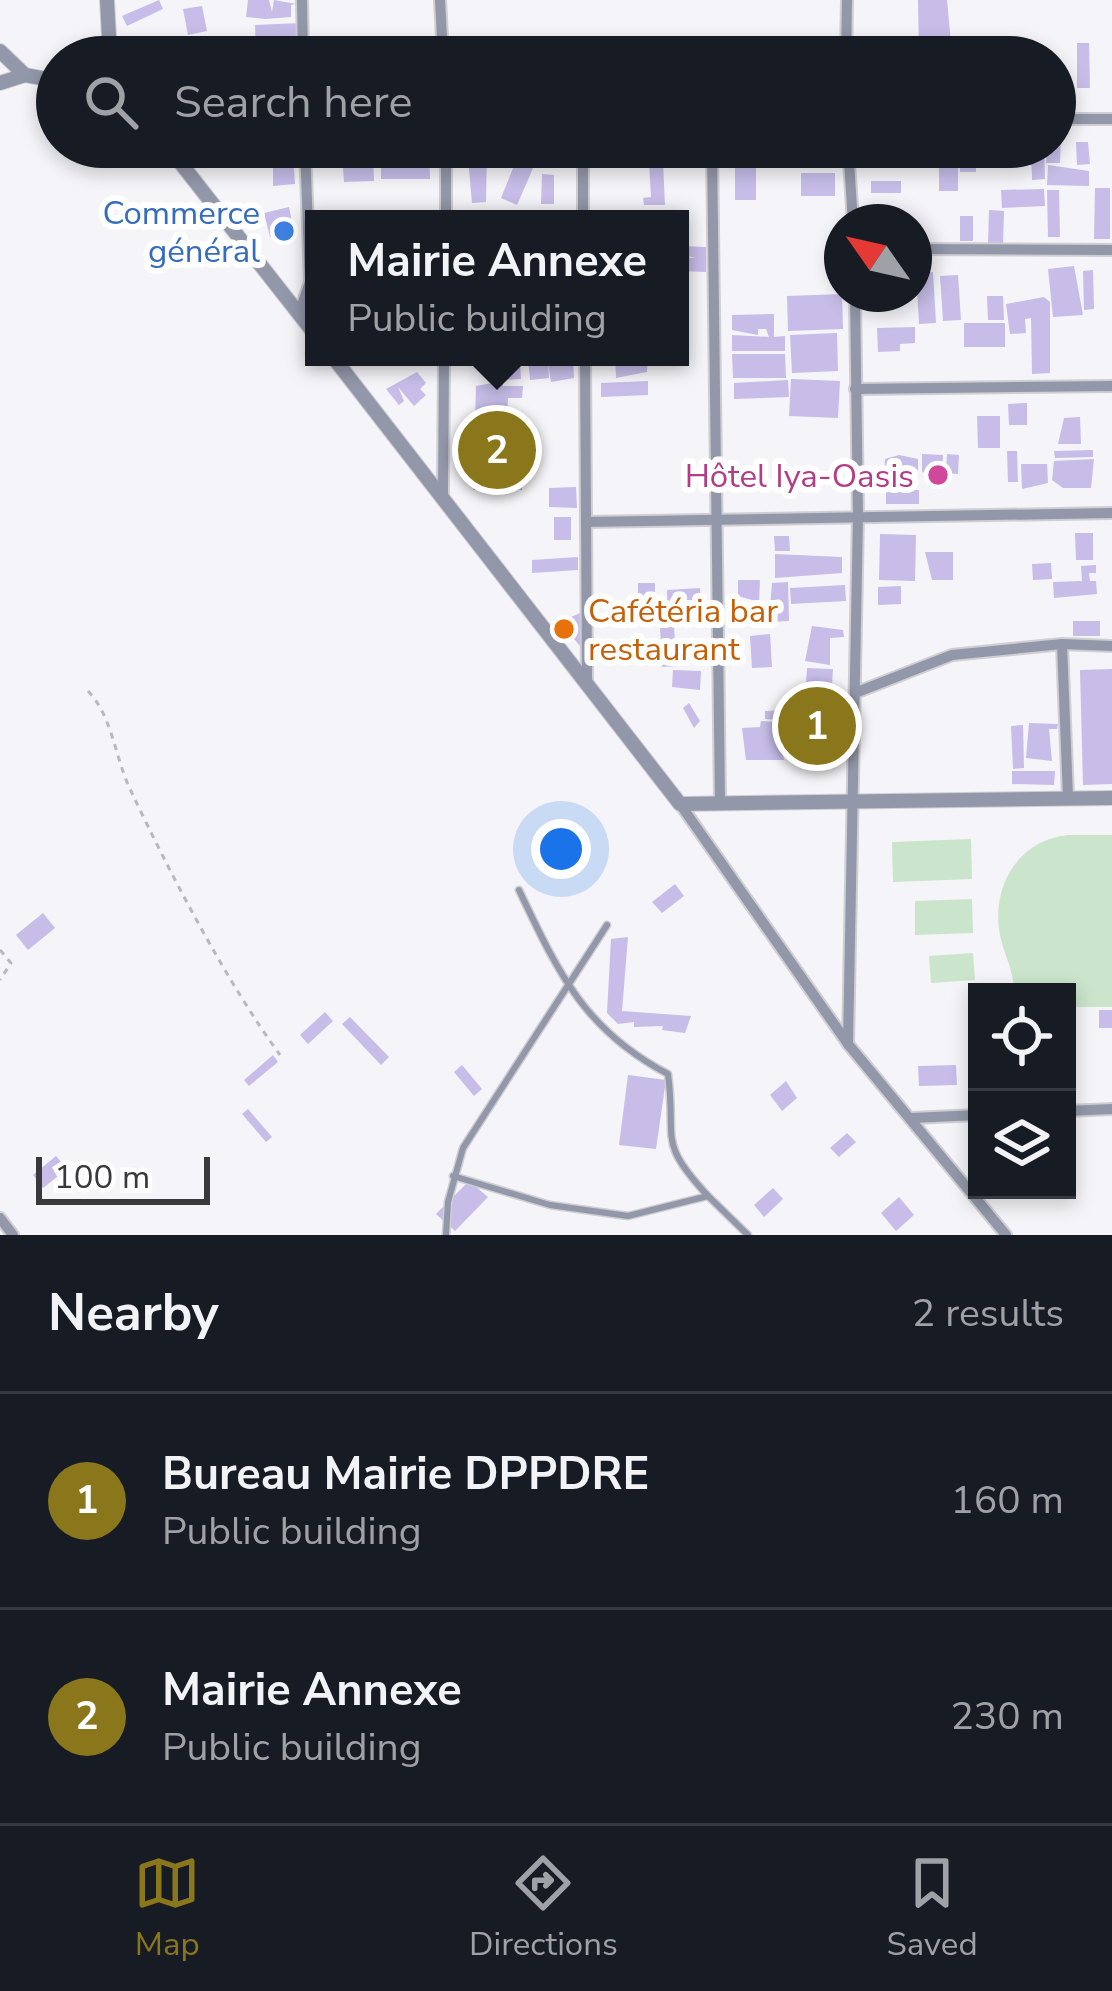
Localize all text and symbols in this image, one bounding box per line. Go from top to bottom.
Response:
search box [36,36,1076,168]
icon: search [78,69,144,135]
text: Search here [174,72,413,133]
place label: Commerce général [102,191,260,274]
north arrow [824,204,932,312]
popup [305,210,689,366]
marker: Commerce général [271,218,297,244]
text: Mairie Annexe [347,231,647,292]
text: Public building [347,292,607,345]
pin: 2 [458,405,536,495]
place label: Hôtel Iya-Oasis [685,454,914,499]
marker: Hôtel Iya-Oasis [925,462,951,488]
place label: Cafétéria bar restaurant [588,589,778,672]
marker: Cafétéria bar restaurant [551,616,577,642]
pin: 1 [778,681,856,771]
your location [531,819,591,879]
map controls [968,983,1076,1199]
button: locate [968,983,1076,1091]
button: layers [968,1091,1076,1199]
scale bar [36,1151,210,1204]
text: 100 m [54,1155,150,1200]
text: Nearby [48,1278,219,1348]
text: 2 results [912,1287,1064,1340]
text: Bureau Mairie DPPDRE [162,1444,649,1505]
text: 1 [75,1474,99,1527]
text: 160 m [950,1474,1064,1527]
text: Public building [162,1505,422,1558]
text: Mairie Annexe [162,1660,462,1721]
text: 2 [75,1690,99,1743]
text: 230 m [950,1690,1064,1743]
text: Public building [162,1721,422,1774]
tab: Map [134,1850,200,1967]
tab: Directions [469,1850,618,1967]
tab: Saved [886,1850,978,1967]

